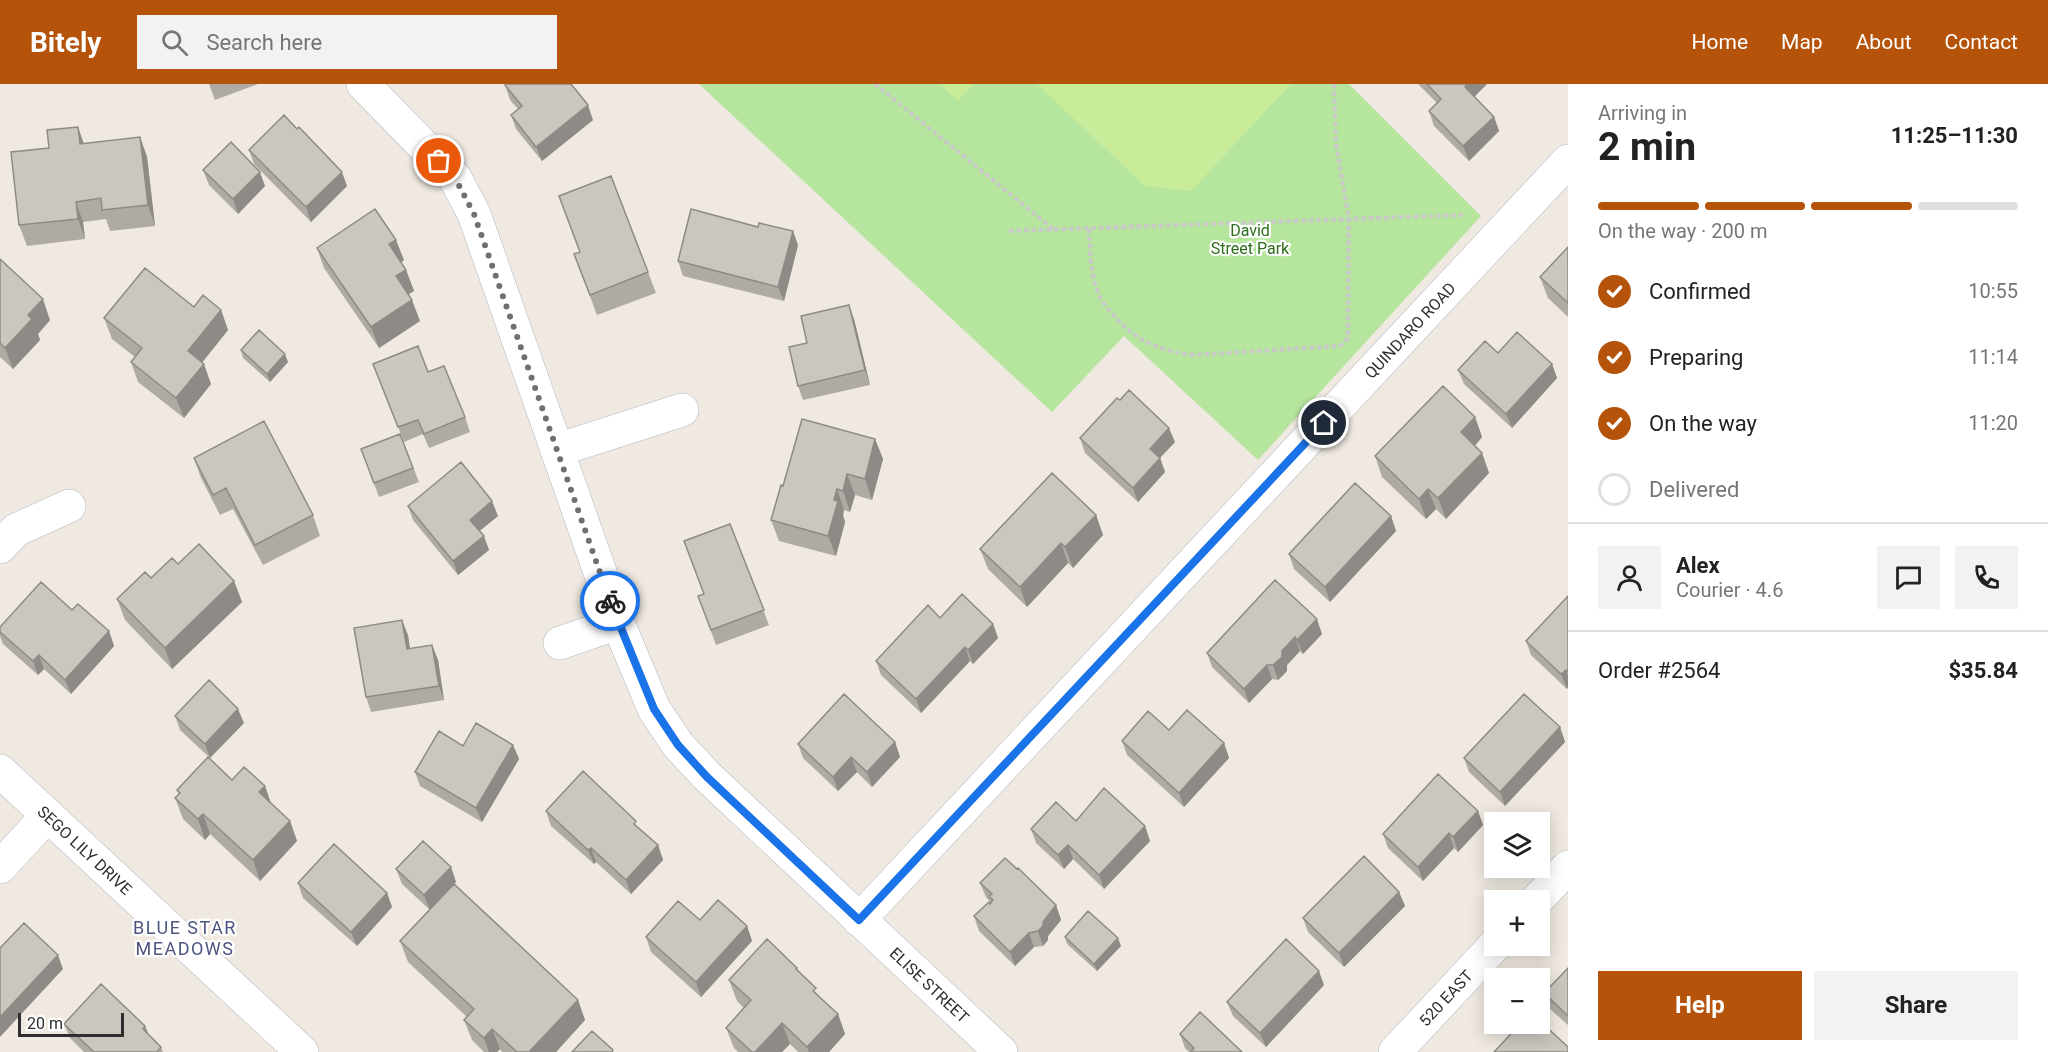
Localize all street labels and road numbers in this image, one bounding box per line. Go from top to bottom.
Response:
street label: QUINDARO ROAD [1360,278,1459,382]
street label: SEGO LILY DRIVE [34,802,136,898]
street label: ELISE STREET [886,943,973,1027]
street label: 520 EAST [1415,966,1477,1030]

